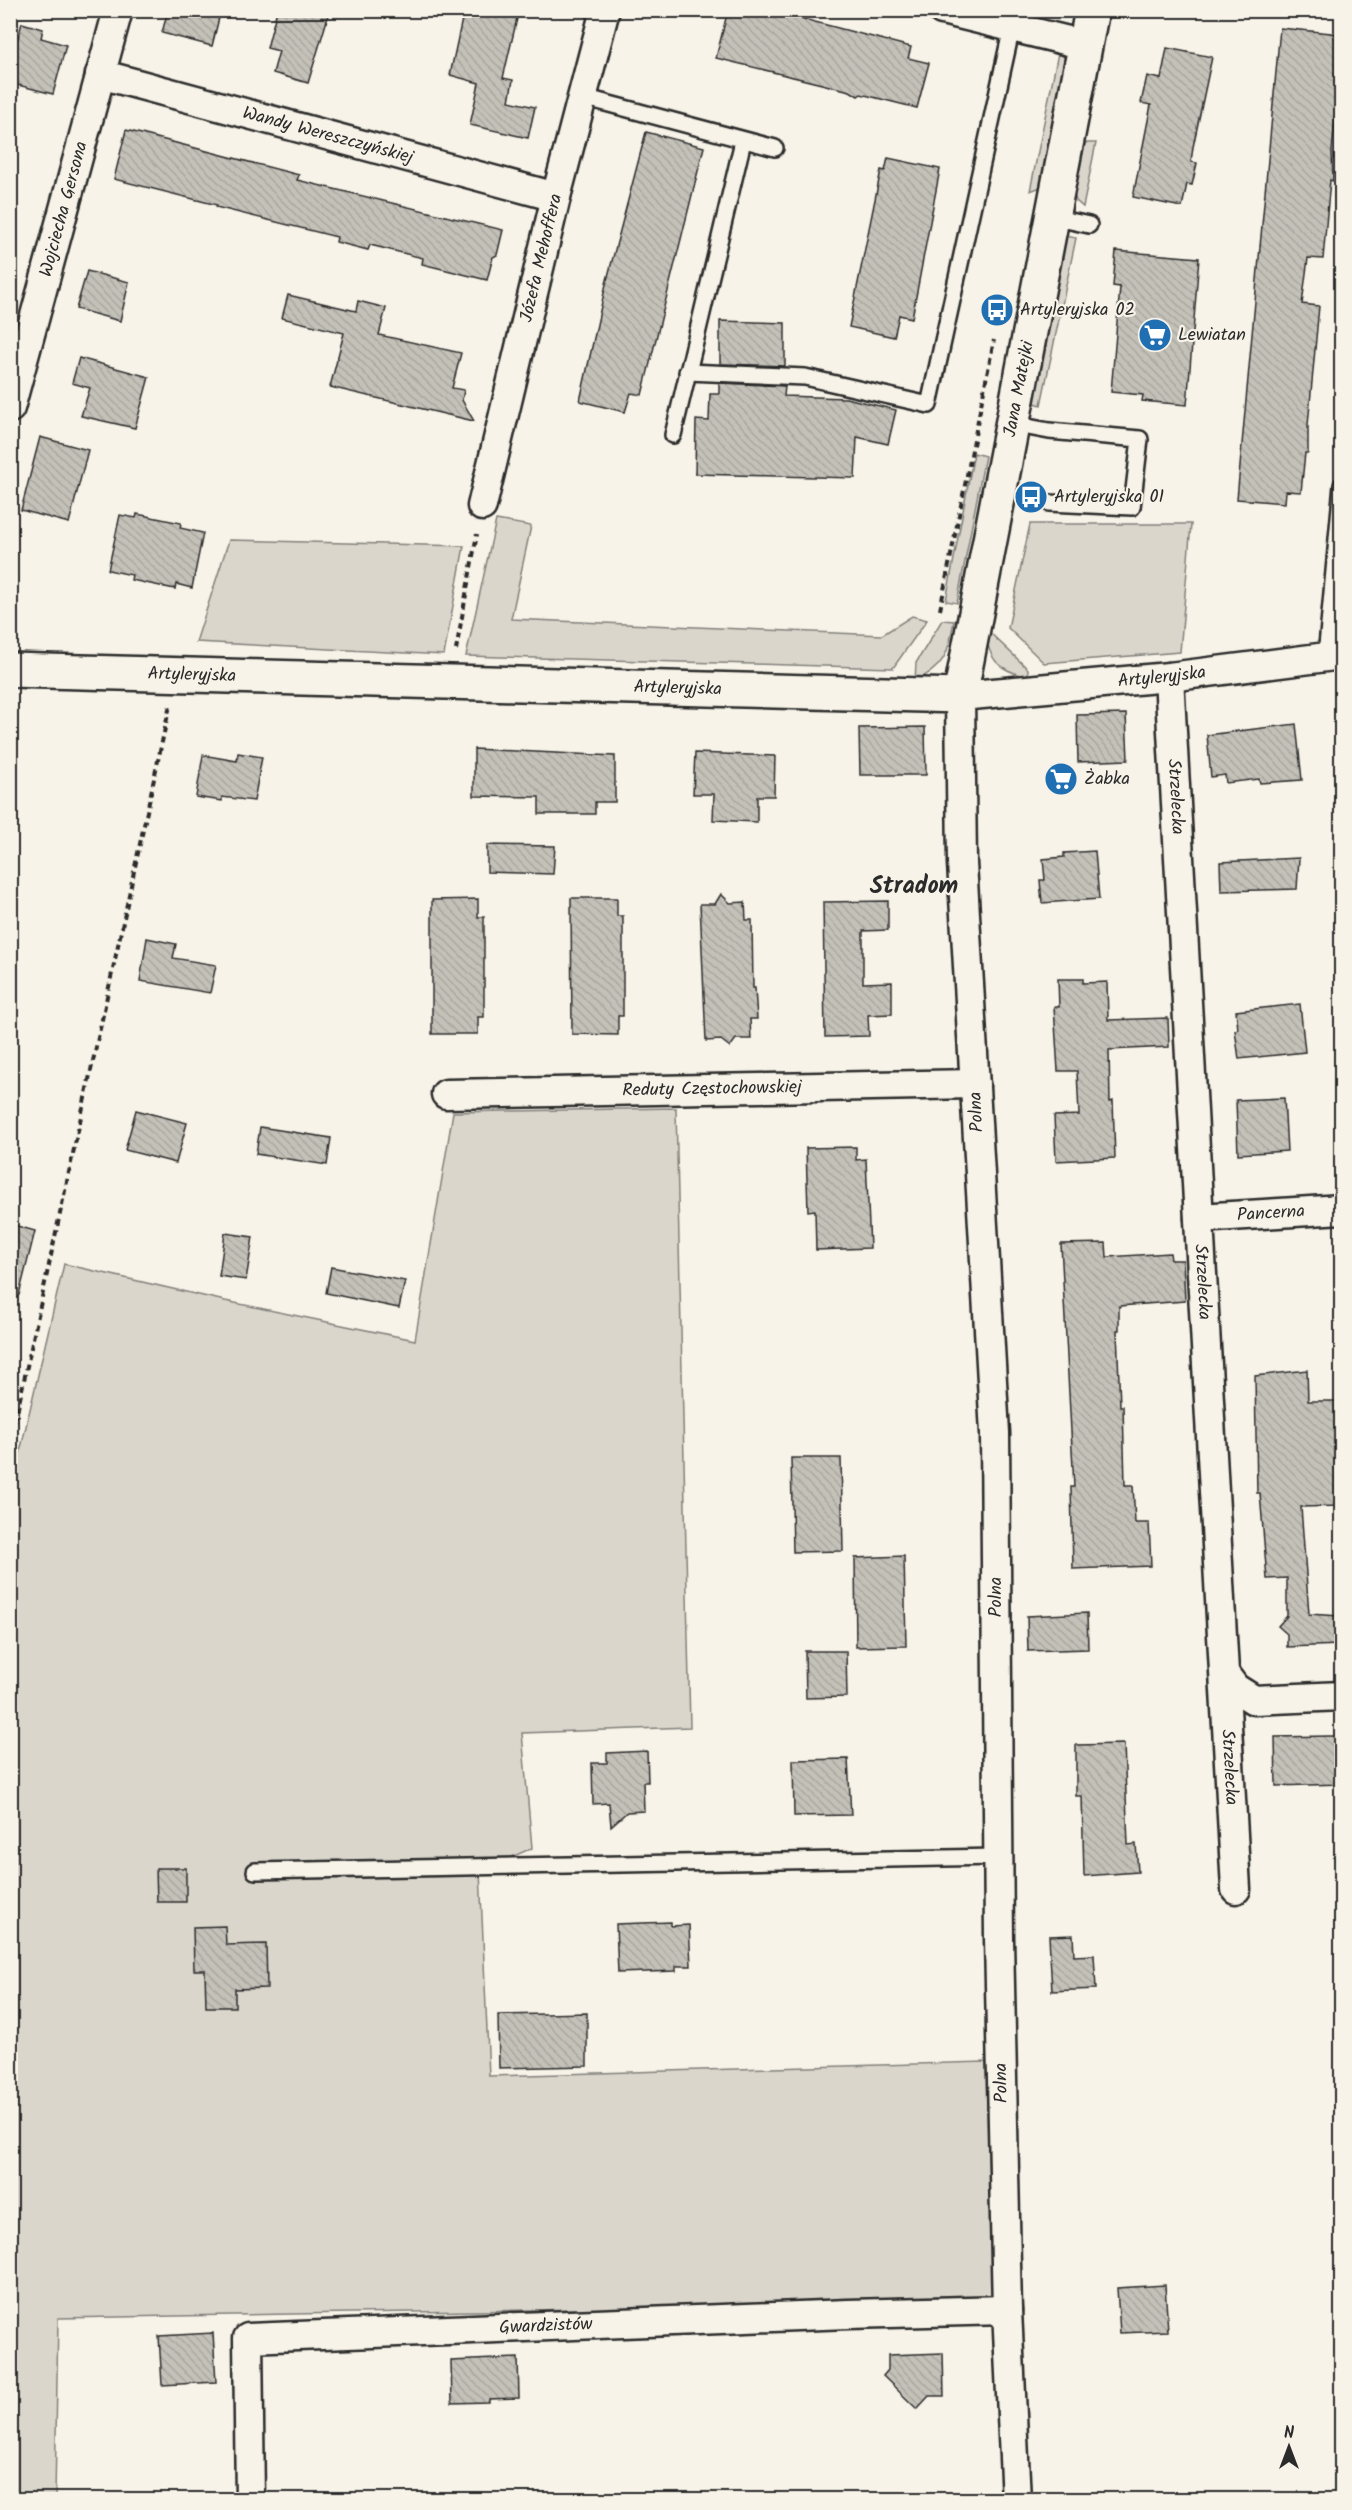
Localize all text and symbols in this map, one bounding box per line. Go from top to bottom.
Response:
street label: Wandy Wereszczyńskiej [239,99,418,173]
street label: Wojciecha Gersona [32,138,96,280]
street label: Józefa Mehoffera [512,191,571,325]
bus stop icon: Artyleryjska 02 [979,292,1015,328]
place label: Artyleryjska 02 [1020,296,1135,325]
supermarket icon: Lewiatan [1137,317,1173,353]
place label: Lewiatan [1178,321,1246,350]
street label: Jana Matejki [996,338,1043,439]
bus stop icon: Artyleryjska 01 [1013,479,1049,515]
place label: Artyleryjska 01 [1054,483,1164,512]
street label: Artyleryjska [1117,658,1208,696]
street label: Artyleryjska [147,659,237,691]
street label: Artyleryjska [633,673,722,704]
street label: Strzelecka [1159,758,1192,836]
supermarket icon: Żabka [1043,761,1079,797]
place label: Żabka [1084,765,1130,794]
district label: Stradom [870,867,958,906]
street label: Reduty Częstochowskiej [622,1073,803,1105]
street label: Polna [961,1091,993,1133]
street label: Pancerna [1236,1197,1306,1230]
street label: Strzelecka [1186,1243,1219,1321]
street label: Polna [982,1577,1011,1617]
street label: Strzelecka [1213,1729,1246,1806]
street label: Polna [987,2063,1017,2103]
street label: Gwardzistów [498,2310,594,2342]
north arrow [1259,2417,1319,2477]
text: N [1284,2421,1294,2446]

